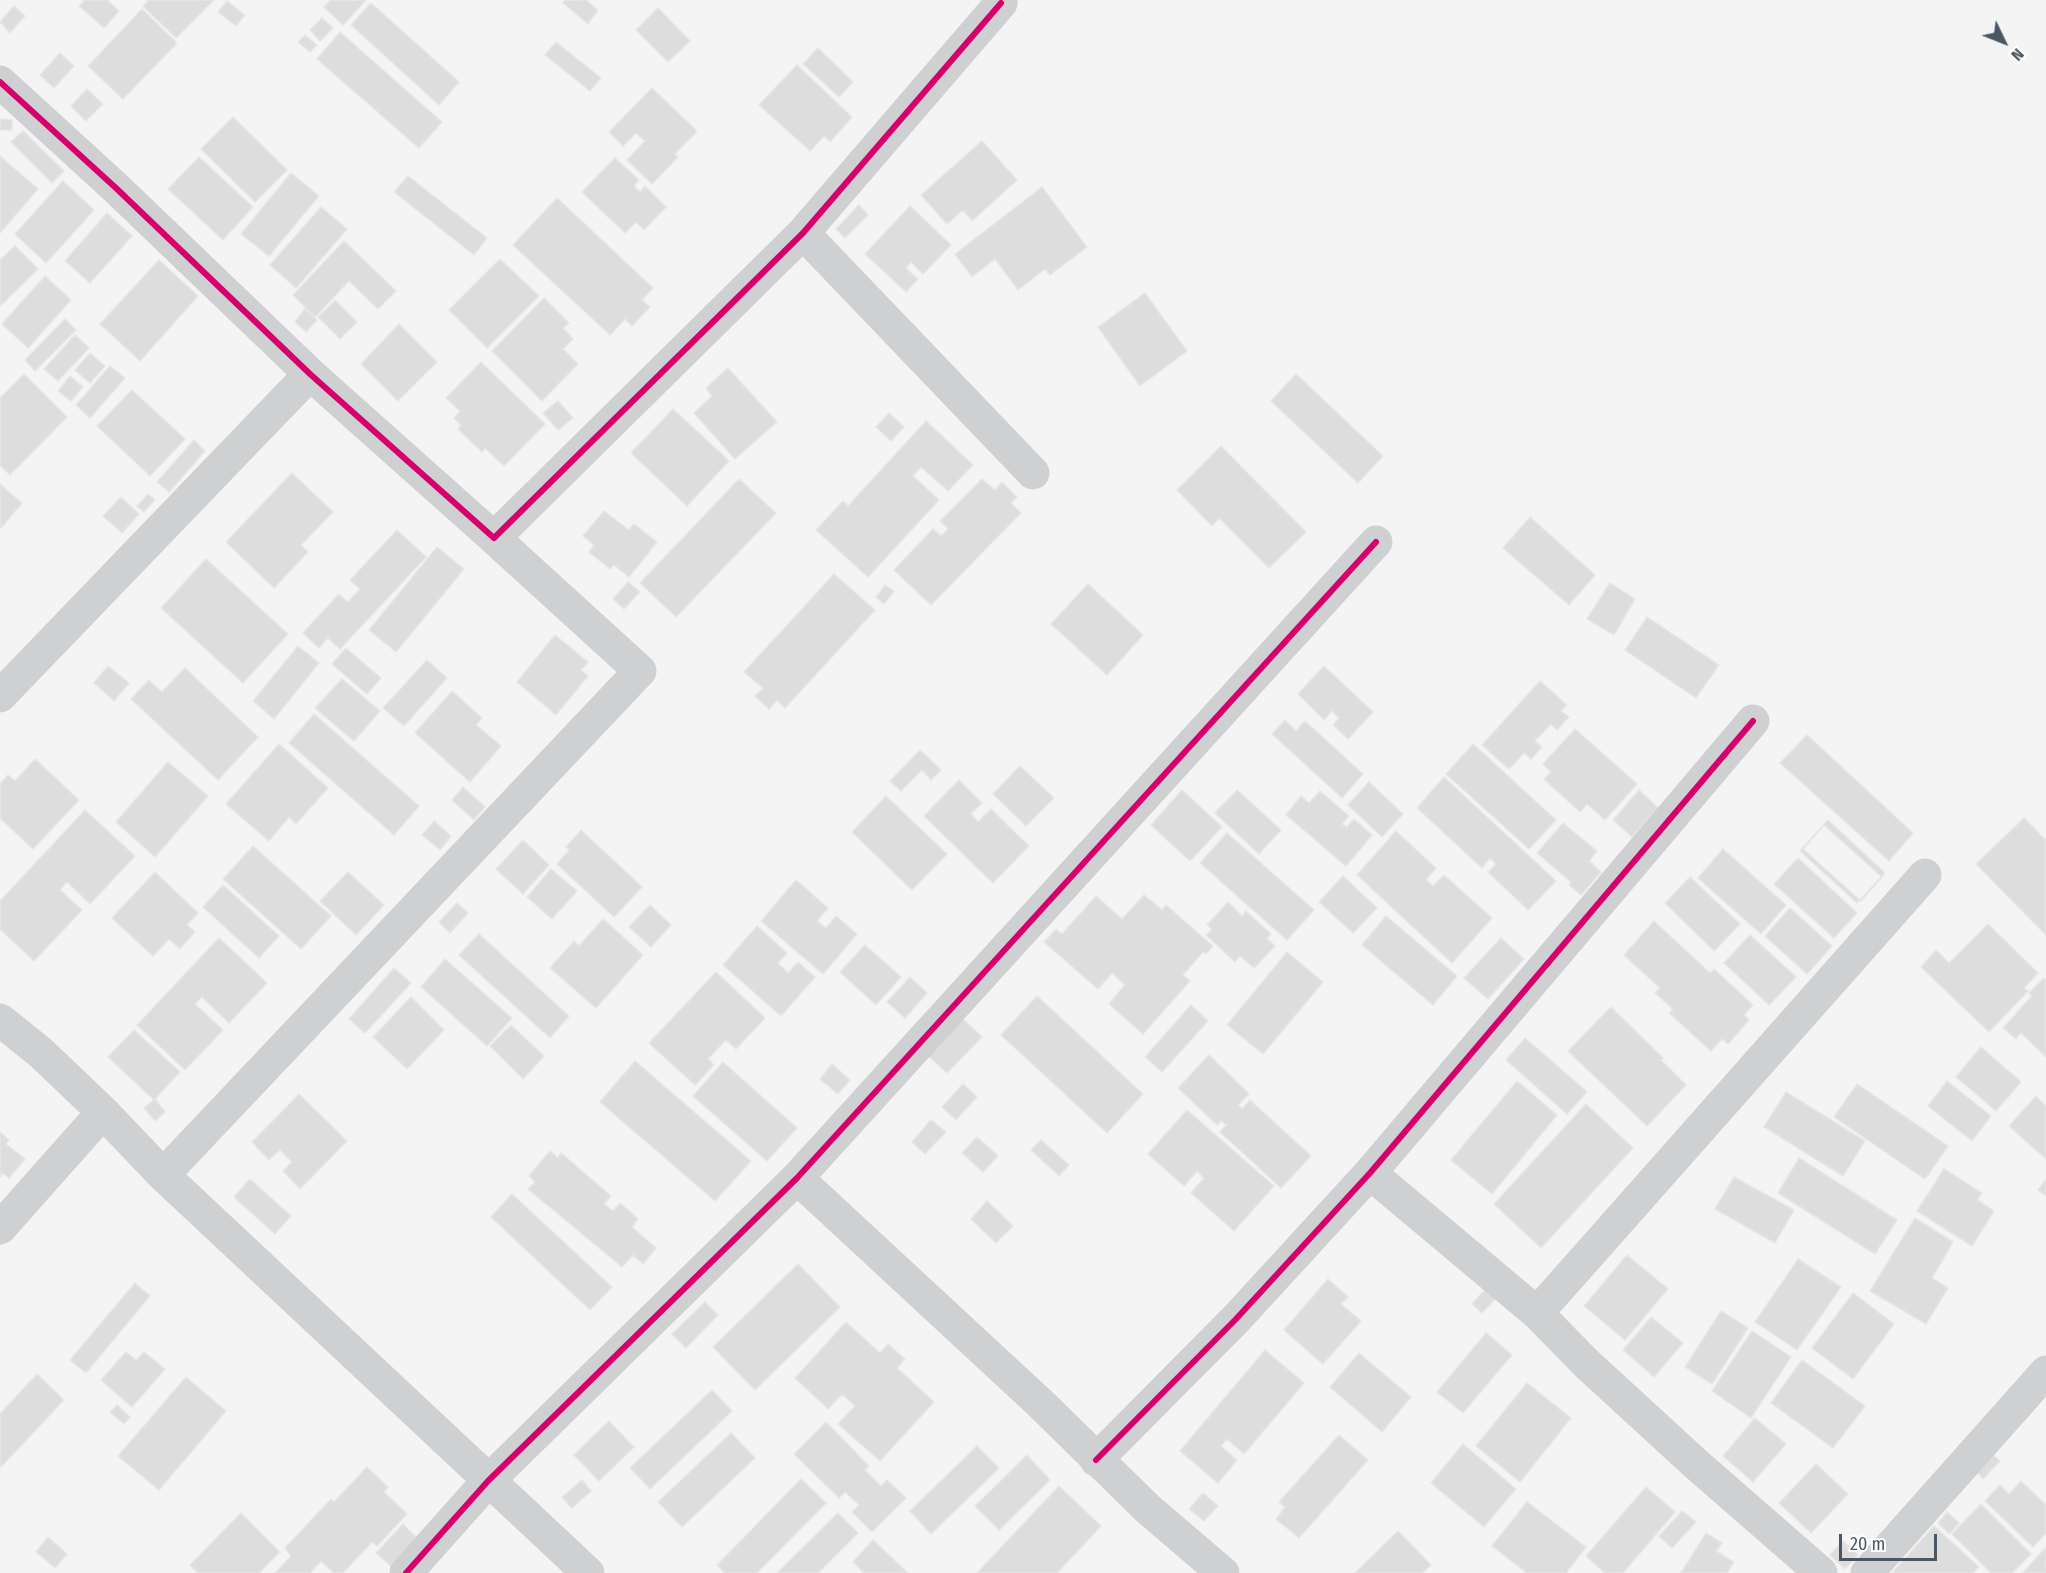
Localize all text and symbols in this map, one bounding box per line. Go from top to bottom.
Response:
north arrow [1974,12,2034,72]
text: N [2007,45,2028,65]
scale bar [1842,1522,1940,1560]
text: 20 m [1850,1533,1885,1555]

